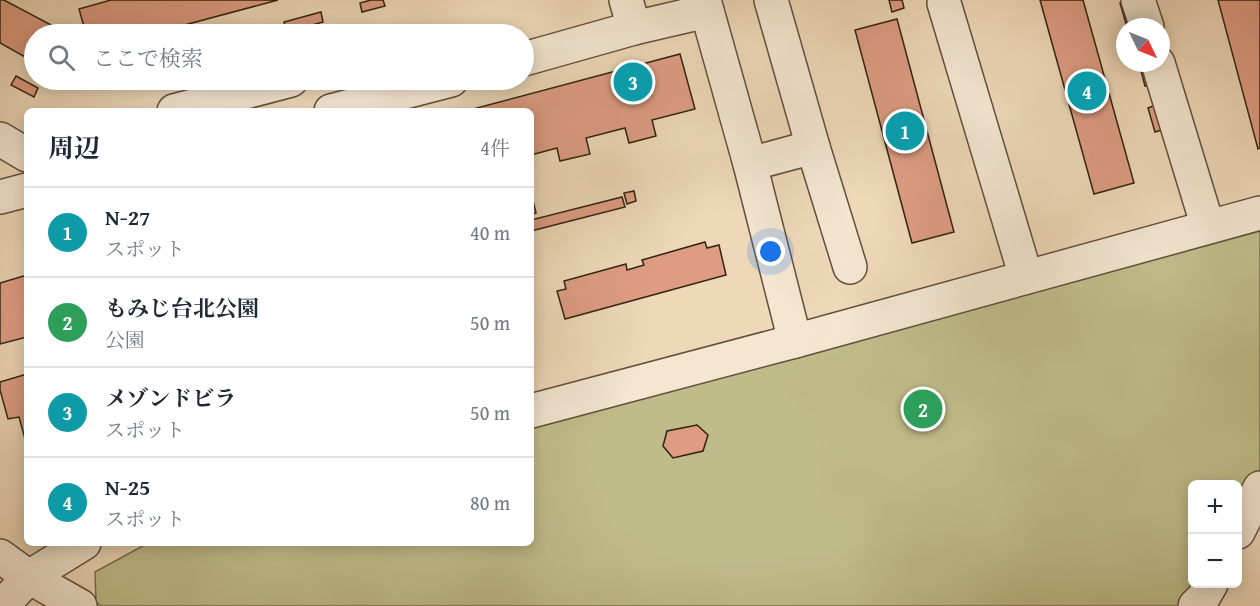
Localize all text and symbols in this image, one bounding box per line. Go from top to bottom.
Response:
north arrow [1116,18,1170,72]
search box [24,24,534,90]
icon: search [45,41,78,74]
text: ここで検索 [93,42,203,74]
pin: 3 [614,60,652,104]
pin: 4 [1068,68,1106,113]
pin: 1 [886,108,924,154]
text: 周辺 [48,128,100,167]
text: 4件 [480,133,510,162]
text: N-27 [105,201,150,233]
text: 1 [62,218,73,247]
text: 40 m [470,218,510,247]
text: スポット [105,234,185,263]
your location [756,237,785,266]
text: もみじ台北公園 [105,292,259,324]
text: 2 [62,308,73,337]
text: 50 m [470,308,510,337]
text: 公園 [105,325,145,354]
text: メゾンドビラ [105,382,236,414]
pin: 2 [904,386,942,432]
text: 3 [62,398,73,427]
text: 50 m [470,398,510,427]
text: スポット [105,415,185,444]
text: N-25 [105,471,150,503]
map controls [1188,480,1242,588]
button: + [1188,480,1242,534]
text: 4 [62,488,73,517]
text: 80 m [470,488,510,517]
text: スポット [105,504,185,533]
button: − [1188,534,1242,588]

